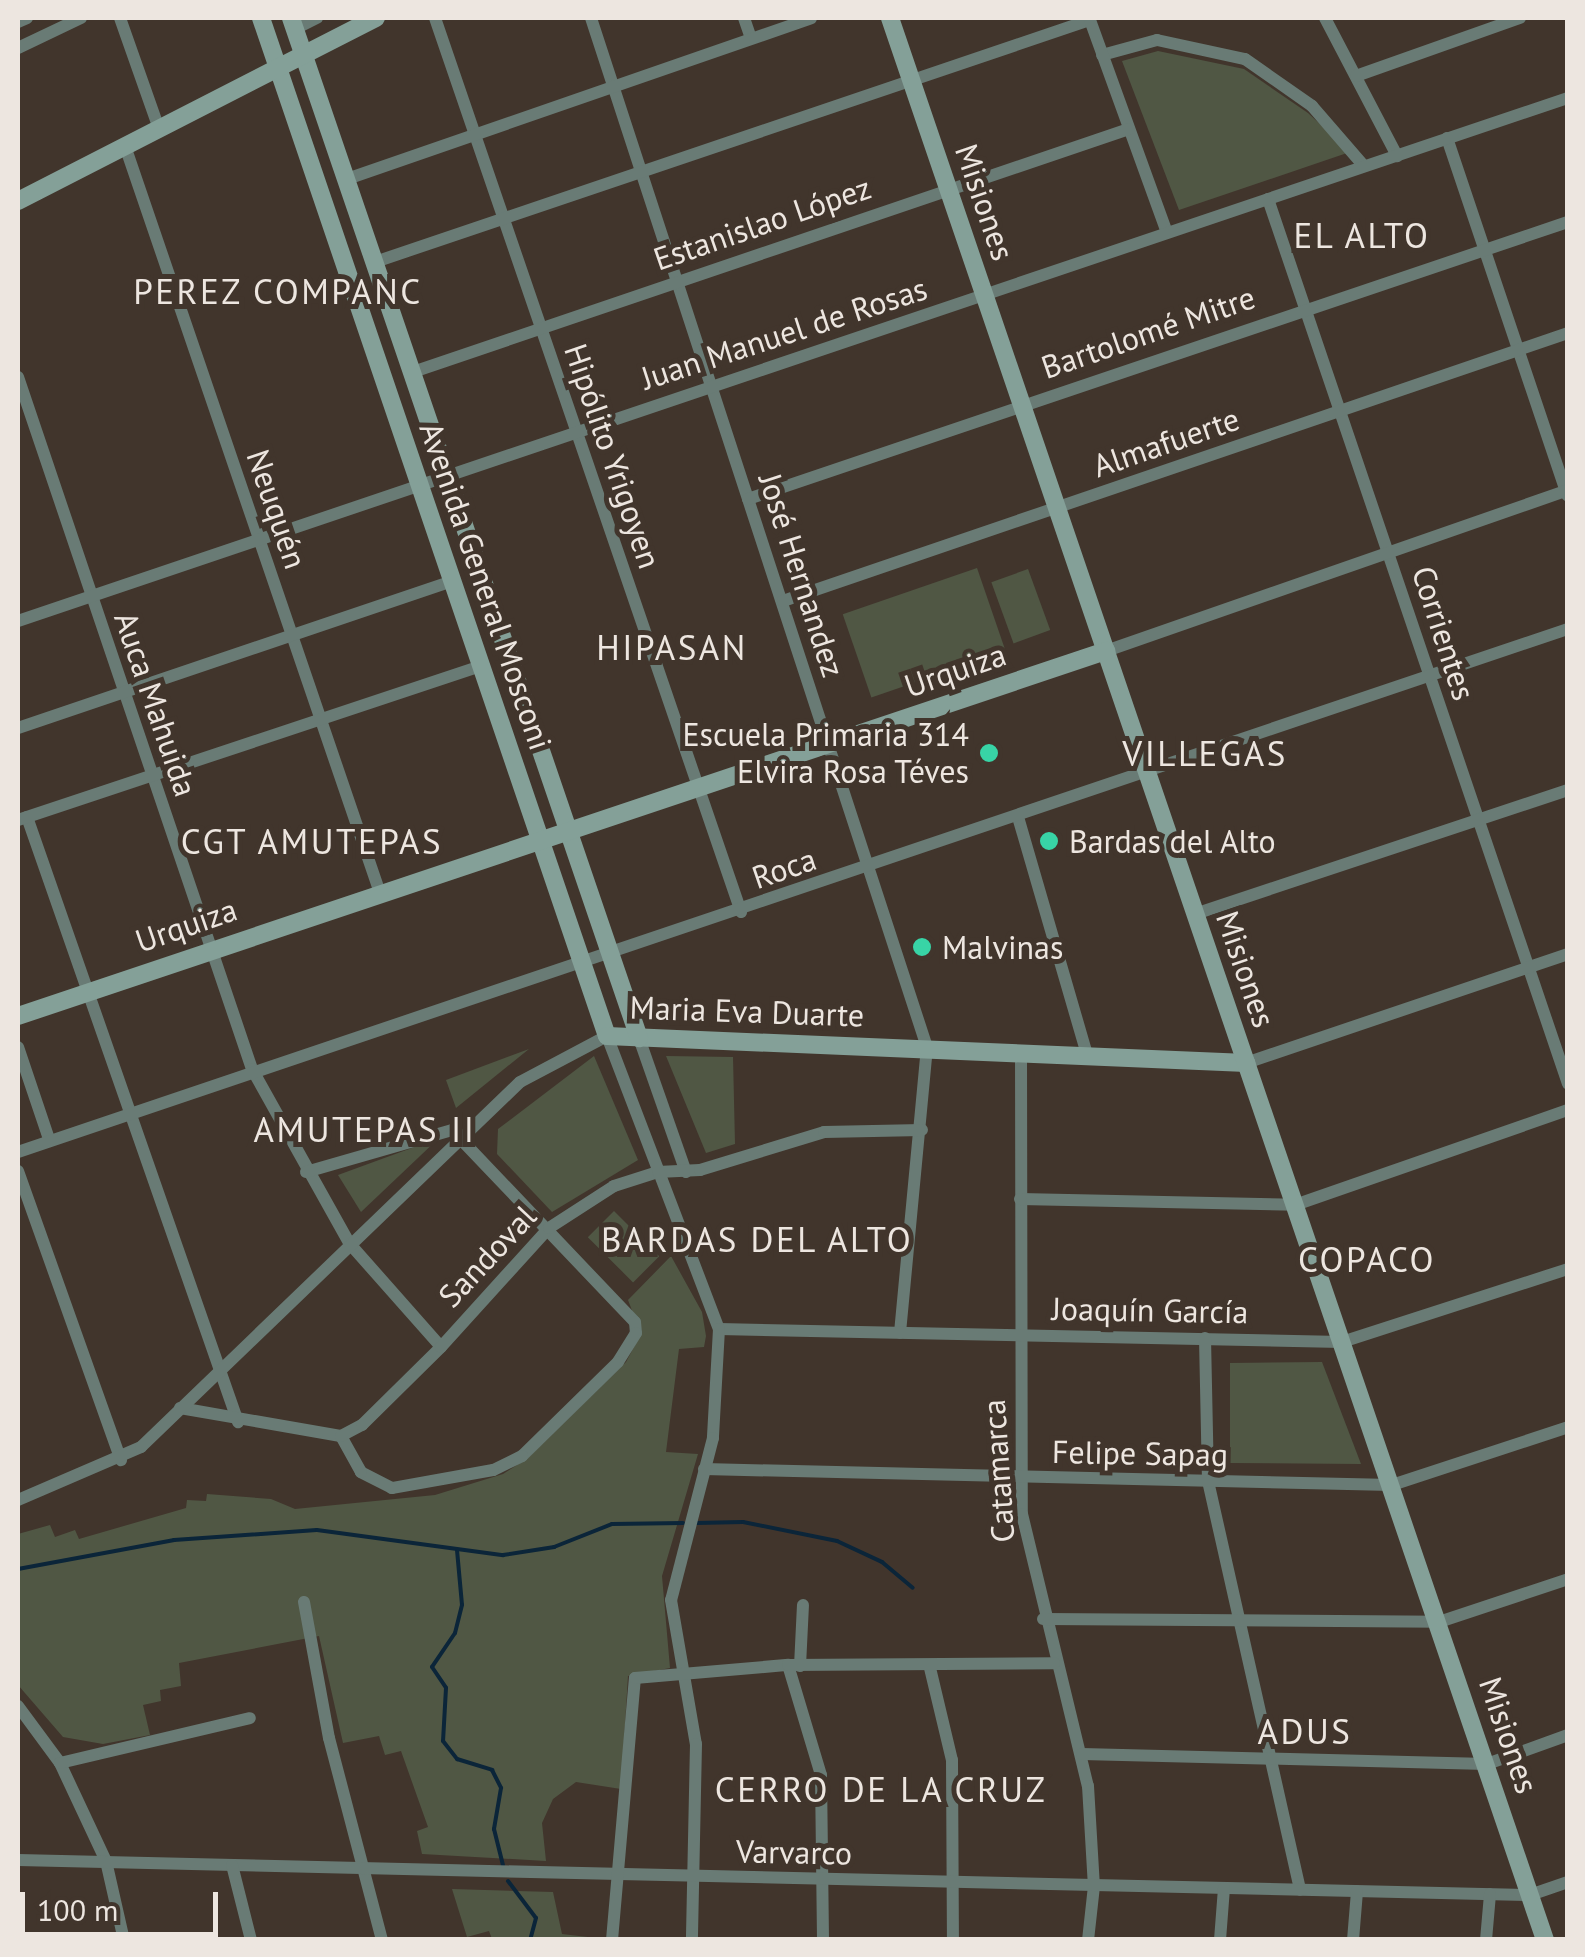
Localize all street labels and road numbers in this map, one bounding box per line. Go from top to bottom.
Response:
street label: Misiones [947,139,1023,265]
street label: Estanislao López [648,168,876,278]
street label: Juan Manuel de Rosas [636,269,932,397]
street label: Bartolomé Mitre [1036,278,1260,386]
street label: Hipólito Yrigoyen [556,338,670,574]
street label: Almafuerte [1088,399,1244,485]
street label: Avenida General Mosconi [412,417,560,755]
street label: Neuquén [239,444,315,574]
street label: José Hernandez [751,468,853,682]
street label: Corrientes [1404,561,1484,705]
street label: Auca Mahuida [107,607,205,801]
street label: Urquiza [899,635,1011,705]
street label: Roca [747,839,821,897]
street label: Urquiza [130,890,242,960]
street label: Misiones [1208,906,1284,1032]
street label: Maria Eva Duarte [629,988,865,1034]
street label: Sandoval [430,1197,544,1315]
street label: Joaquín García [1051,1289,1249,1331]
street label: Catamarca [974,1398,1022,1544]
street label: Felipe Sapag [1052,1432,1228,1474]
street label: Misiones [1471,1672,1547,1798]
street label: Varvarco [735,1832,853,1872]

